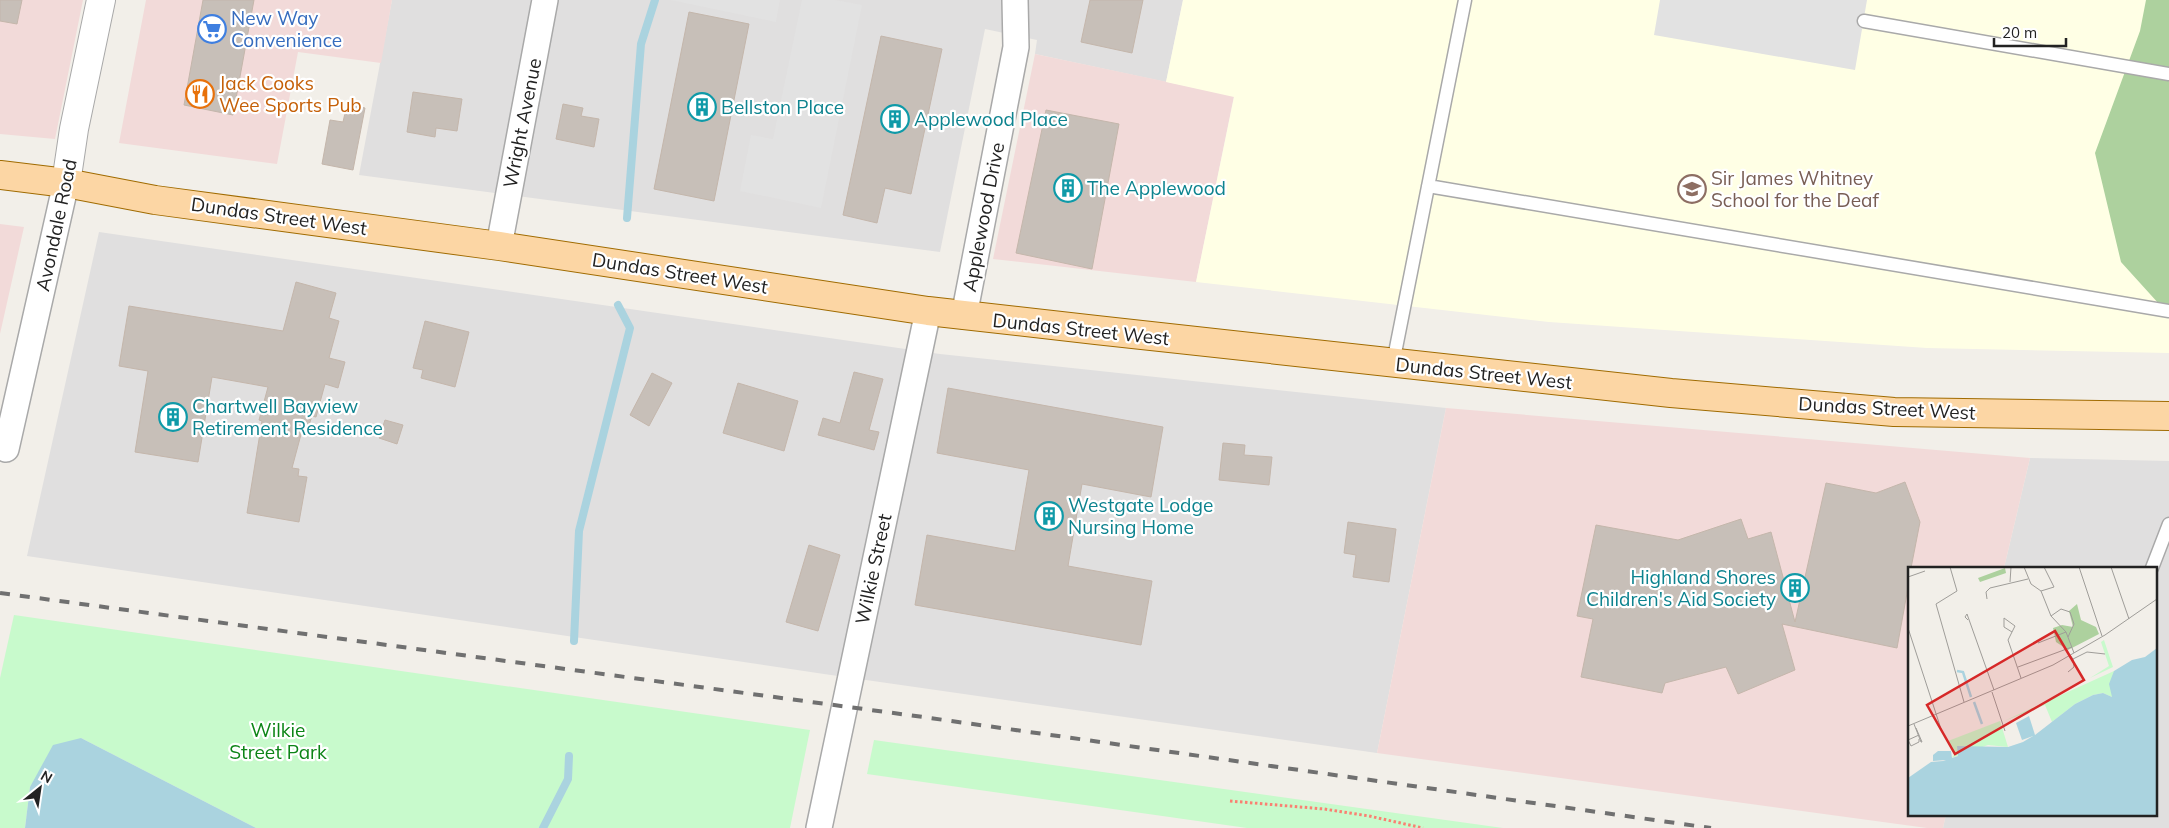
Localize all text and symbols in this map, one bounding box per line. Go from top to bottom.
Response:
place label: New Way Convenience [231,6,342,52]
supermarket icon: New Way Convenience [197,14,227,44]
scale bar [1994,15,2066,47]
text: 20 m [2002,23,2037,42]
street label: Wright Avenue [498,56,546,190]
place label: Jack Cooks Wee Sports Pub [219,71,362,117]
restaurant icon: Jack Cooks Wee Sports Pub [185,79,215,109]
building icon: Bellston Place [687,92,717,122]
place label: Bellston Place [721,95,844,119]
building icon: Applewood Place [880,104,910,134]
place label: Applewood Place [914,107,1068,131]
street label: Applewood Drive [957,140,1009,294]
street label: Avondale Road [30,157,82,293]
place label: Sir James Whitney School for the Deaf [1711,166,1879,212]
building icon: The Applewood [1053,173,1083,203]
school or university icon: Sir James Whitney School for the Deaf [1677,174,1707,204]
place label: The Applewood [1087,176,1226,200]
street label: Dundas Street West [190,192,369,240]
street label: Dundas Street West [591,247,770,299]
street label: Dundas Street West [992,308,1171,350]
street label: Dundas Street West [1395,352,1574,394]
street label: Dundas Street West [1798,391,1977,425]
place label: Chartwell Bayview Retirement Residence [192,394,383,440]
building icon: Chartwell Bayview Retirement Residence [158,402,188,432]
place label: Westgate Lodge Nursing Home [1068,493,1213,539]
building icon: Westgate Lodge Nursing Home [1034,501,1064,531]
street label: Wilkie Street [850,511,896,626]
place label: Highland Shores Children's Aid Society [1586,565,1776,611]
inset map [1908,567,2156,816]
building icon: Highland Shores Children's Aid Society [1780,573,1810,603]
park label: Wilkie Street Park [229,718,327,764]
north arrow [15,763,65,813]
text: N [37,766,56,787]

